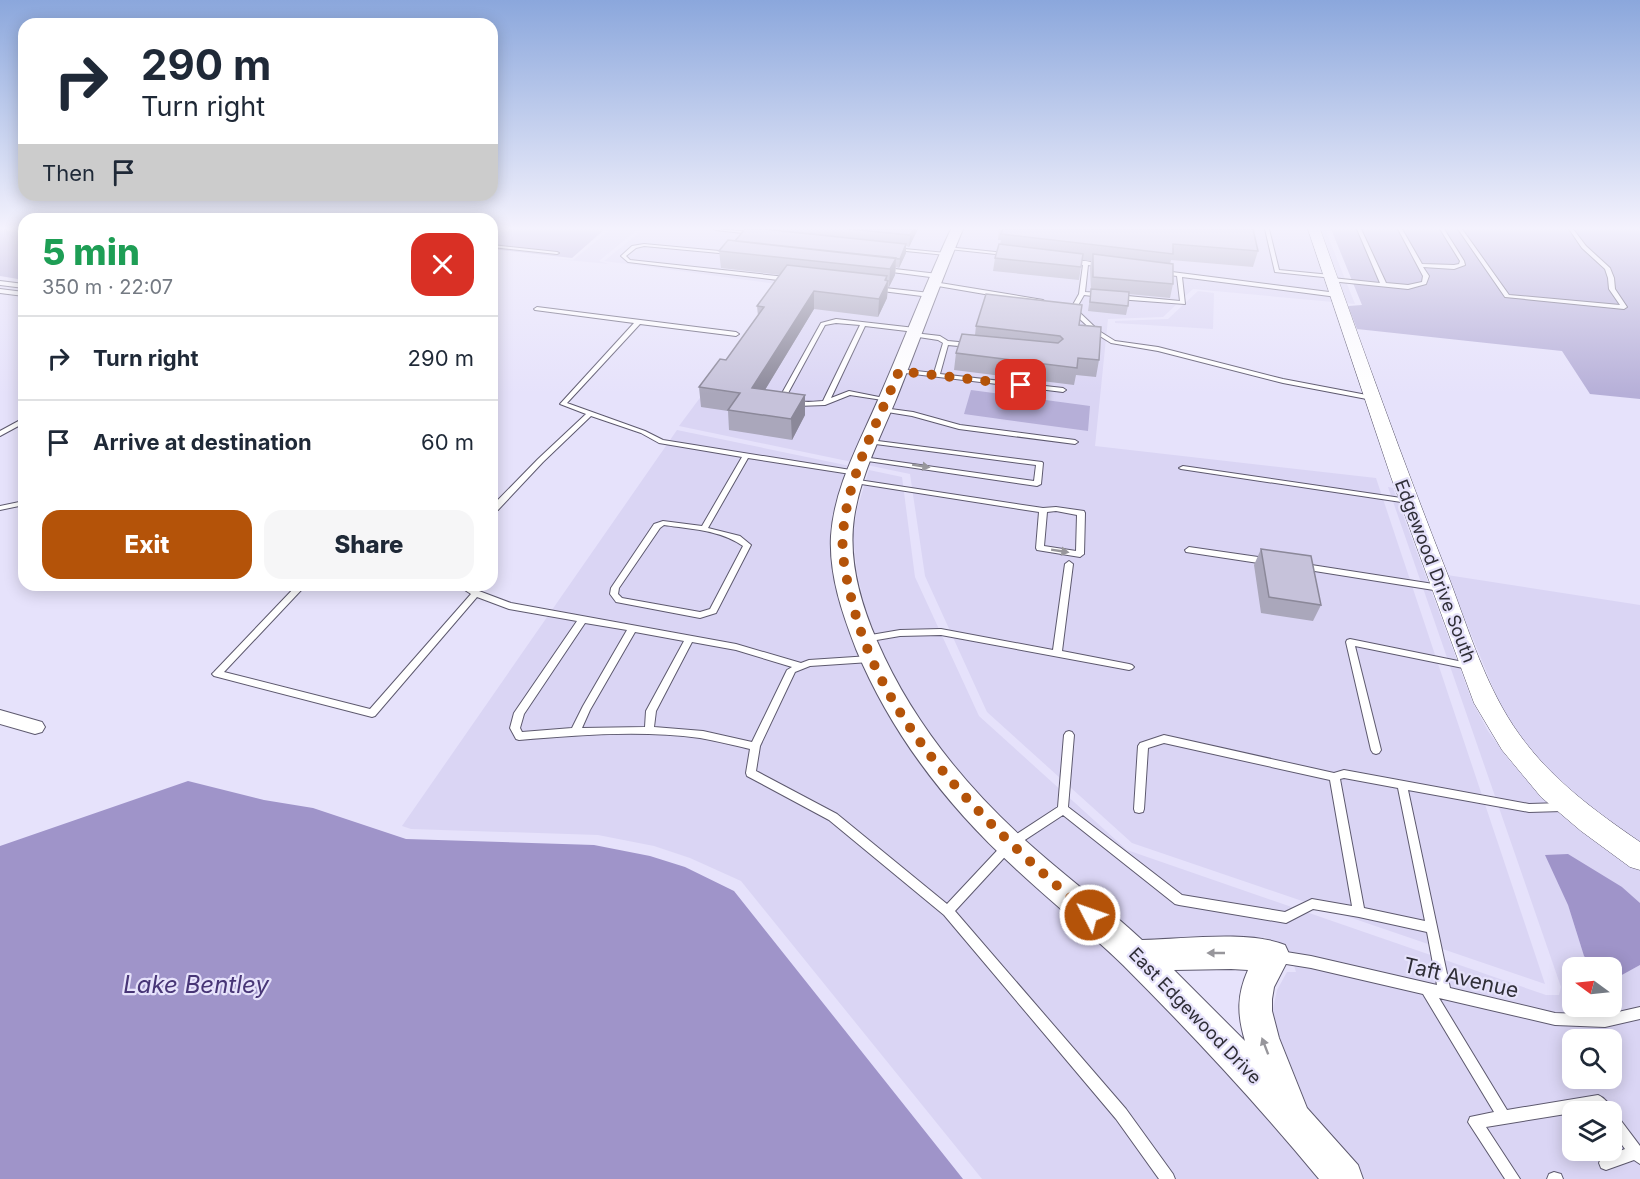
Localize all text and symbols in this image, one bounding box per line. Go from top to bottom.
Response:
text: 290 m [141,39,271,90]
icon: right [42,42,120,120]
text: Turn right [141,90,265,123]
icon: arrive [107,156,140,189]
text: Then [42,160,95,186]
text: 5 min [42,230,140,274]
button: close [411,233,474,296]
text: 350 m · 22:07 [42,275,173,299]
icon: right [42,342,75,375]
text: Turn right [93,345,199,371]
text: 290 m [408,345,474,371]
pin [995,359,1046,410]
icon: arrive [1004,368,1037,401]
icon: arrive [42,426,75,459]
text: Arrive at destination [93,429,312,455]
text: 60 m [421,429,474,455]
one-way arrow [912,462,931,471]
street label: Edgewood Drive South [1391,476,1480,665]
button: Exit [42,510,252,579]
button: Share [264,510,474,579]
one-way arrow [1051,547,1070,556]
position arrow [1058,883,1122,947]
street label: East Edgewood Drive [1125,943,1266,1088]
one-way arrow [1206,948,1225,958]
street label: Taft Avenue [1401,952,1521,1003]
north arrow [1562,957,1622,1017]
map controls [1562,957,1622,1161]
water label: Lake Bentley [123,970,269,999]
button: search [1562,1029,1622,1089]
one-way arrow [1260,1037,1269,1055]
button: layers [1562,1101,1622,1161]

